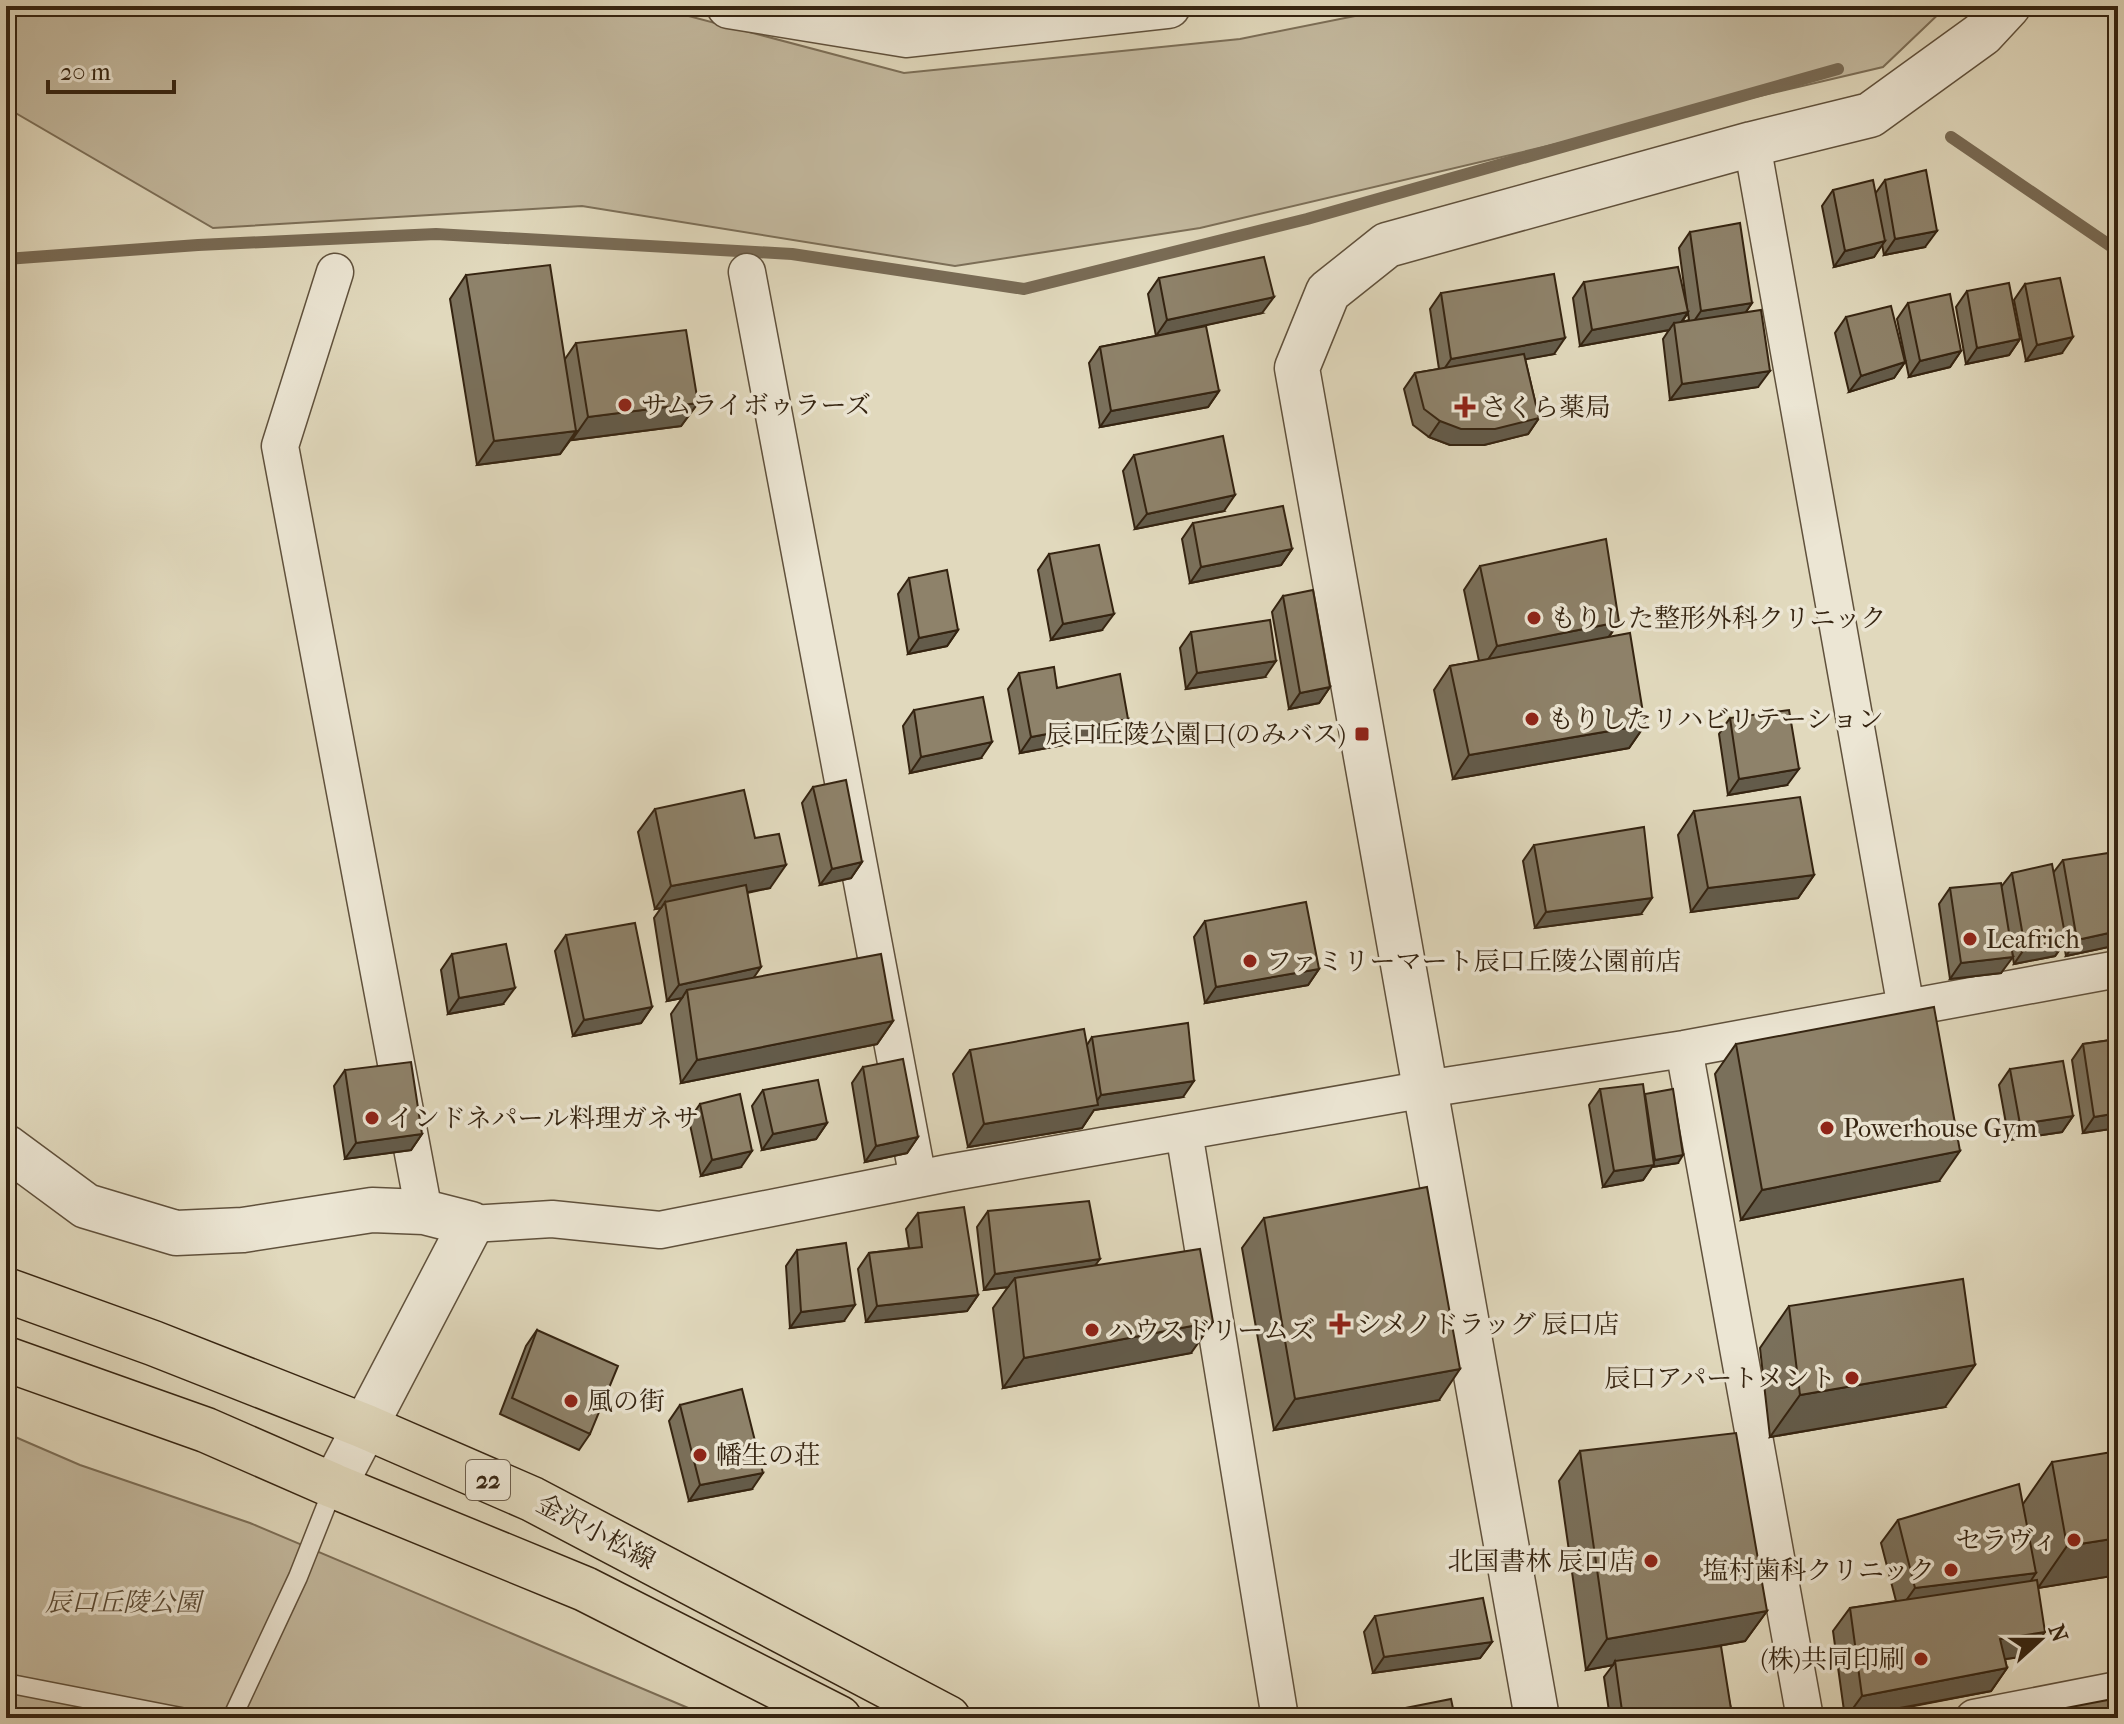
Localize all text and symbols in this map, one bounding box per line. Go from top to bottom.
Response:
scale bar [48,44,174,94]
text: 20 m [60,58,111,86]
place label: サムライボゥラーズ [641,390,871,421]
place label: さくら薬局 [1481,392,1611,423]
marker: サムライボゥラーズ [616,396,634,414]
marker: さくら薬局 [1456,398,1474,416]
place label: もりした整形外科クリニック [1550,603,1886,634]
marker: もりした整形外科クリニック [1525,609,1543,627]
place label: もりしたリハビリテーション [1548,704,1884,735]
marker: もりしたリハビリテーション [1523,710,1541,728]
place label: 辰口丘陵公園口(のみバス) [1046,719,1346,750]
marker: 辰口丘陵公園口(のみバス) [1353,725,1371,743]
place label: Leafrich [1986,924,2080,955]
marker: Leafrich [1961,930,1979,948]
place label: ファミリーマート辰口丘陵公園前店 [1266,946,1681,977]
marker: ファミリーマート辰口丘陵公園前店 [1241,952,1259,970]
place label: インドネパール料理ガネサ [388,1103,699,1134]
marker: インドネパール料理ガネサ [363,1109,381,1127]
place label: Powerhouse Gym [1843,1113,2038,1144]
marker: Powerhouse Gym [1818,1119,1836,1137]
place label: シメノドラッグ 辰口店 [1356,1309,1620,1340]
place label: ハウスドリームズ [1108,1315,1315,1346]
marker: シメノドラッグ 辰口店 [1331,1315,1349,1333]
marker: ハウスドリームズ [1083,1321,1101,1339]
place label: 辰口アパートメント [1604,1363,1836,1394]
marker: 辰口アパートメント [1843,1369,1861,1387]
place label: 風の街 [587,1386,665,1417]
marker: 風の街 [562,1392,580,1410]
place label: 幡生の荘 [716,1440,820,1471]
marker: 幡生の荘 [691,1446,709,1464]
road number: 22 [466,1460,510,1500]
street label: 金沢小松線 [531,1488,661,1576]
place label: セラヴィ [1956,1525,2058,1556]
marker: セラヴィ [2065,1531,2083,1549]
place label: 北国書林 辰口店 [1447,1546,1635,1577]
marker: 北国書林 辰口店 [1642,1552,1660,1570]
place label: 塩村歯科クリニック [1703,1555,1935,1586]
marker: 塩村歯科クリニック [1942,1561,1960,1579]
park label: 辰口丘陵公園 [45,1587,205,1618]
north arrow [2000,1600,2080,1680]
text: N [2043,1621,2073,1646]
place label: (株)共同印刷 [1761,1644,1905,1675]
marker: (株)共同印刷 [1912,1650,1930,1668]

